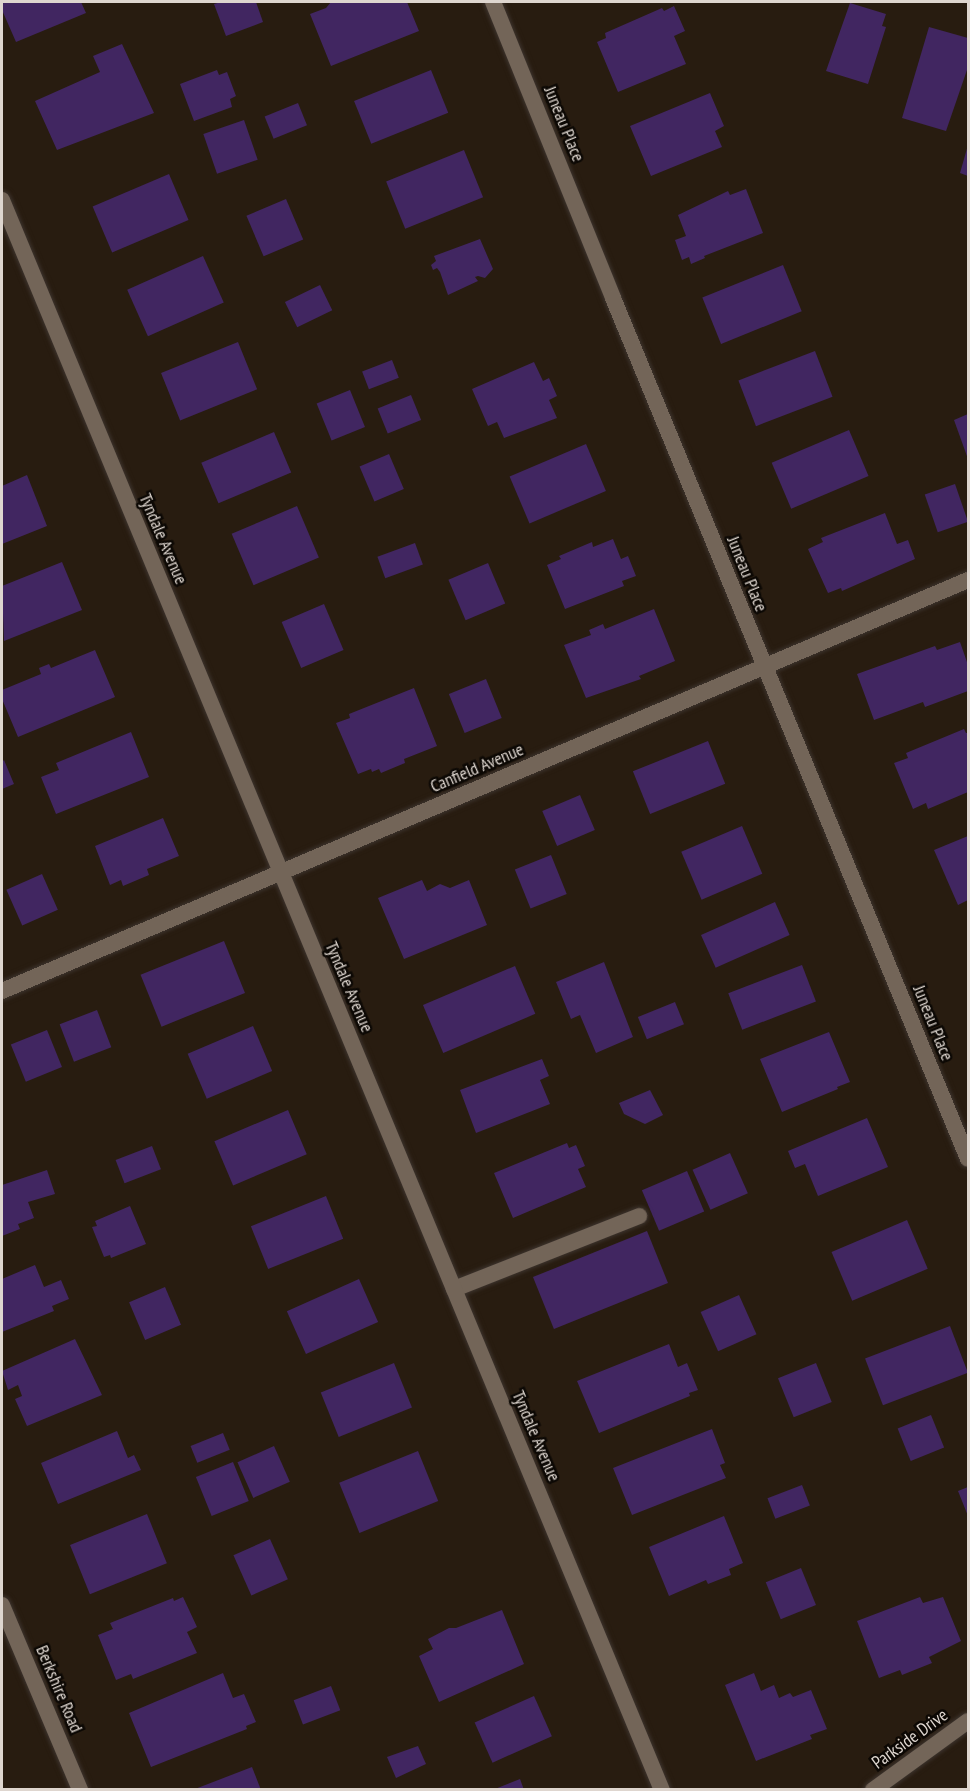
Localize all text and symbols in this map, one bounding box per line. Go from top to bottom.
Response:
street label: Juneau Place [539,83,589,165]
street label: Tyndale Avenue [134,490,192,588]
street label: Juneau Place [722,533,772,615]
street label: Canfield Avenue [427,739,527,797]
street label: Tyndale Avenue [320,938,378,1036]
street label: Juneau Place [908,982,958,1064]
street label: Tyndale Avenue [507,1387,565,1485]
street label: Berkshire Road [31,1642,87,1736]
street label: Parkside Drive [868,1704,952,1774]

